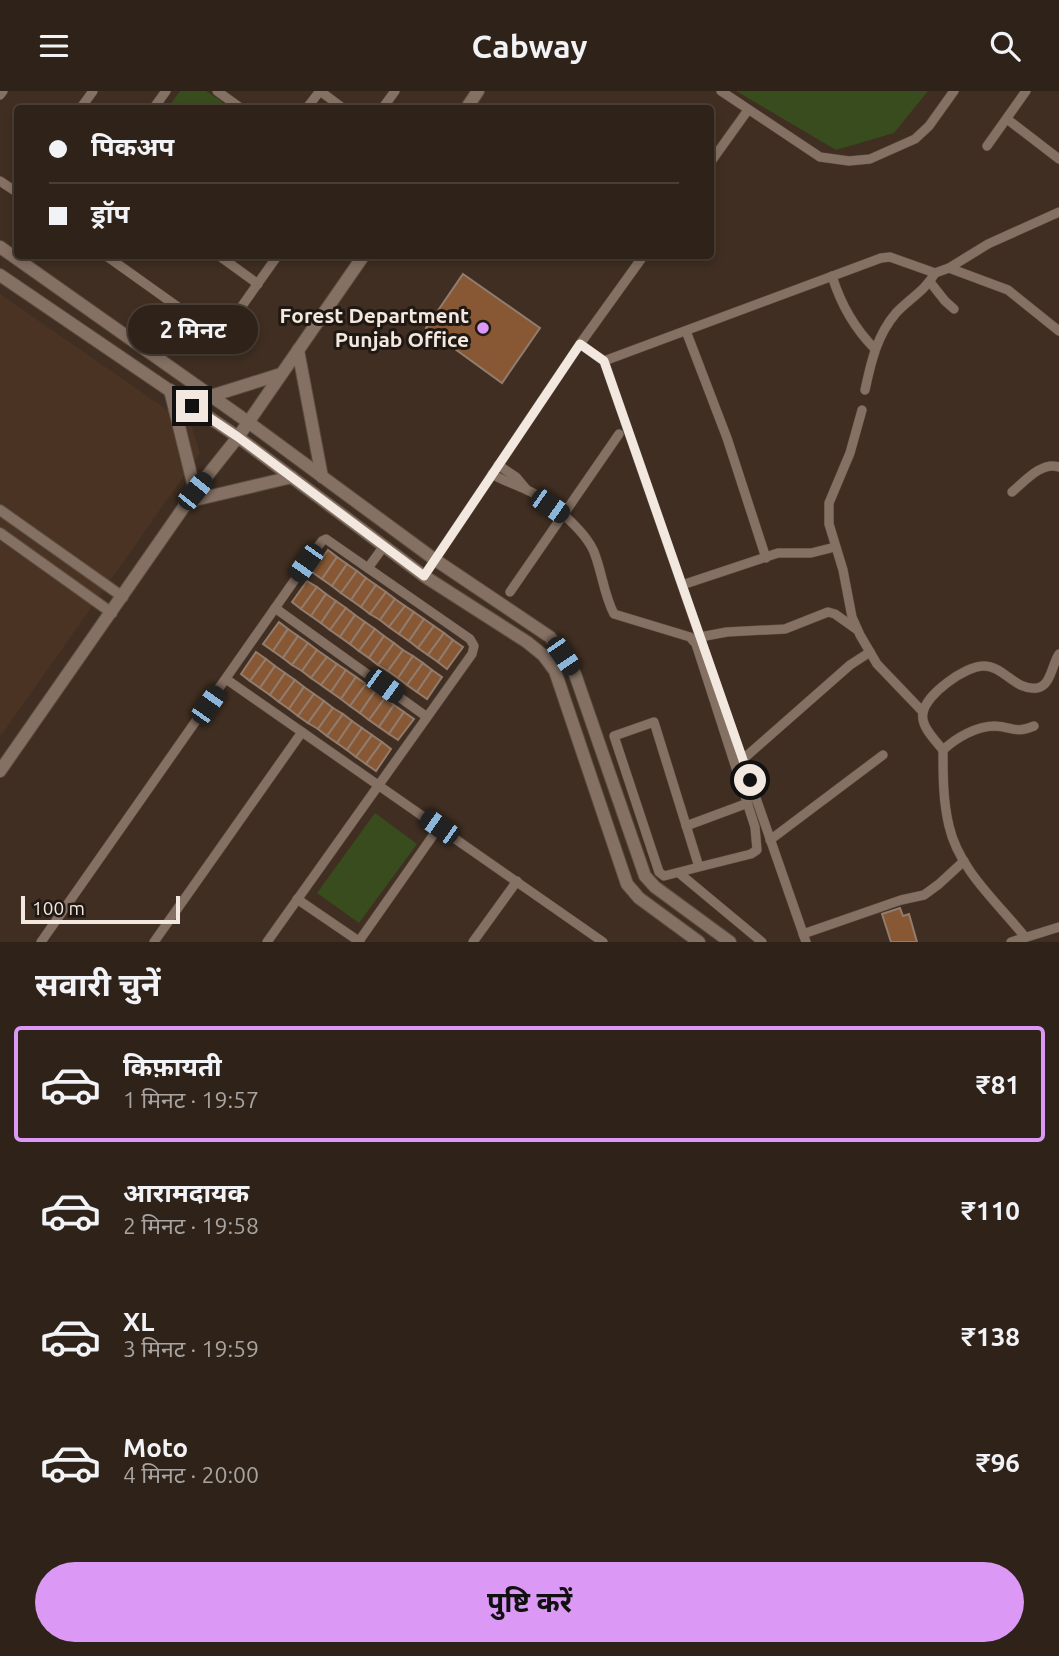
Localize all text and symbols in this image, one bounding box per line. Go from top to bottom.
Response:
icon: menu [35,27,73,65]
icon: search [986,27,1024,65]
text: Cabway [472,28,587,64]
text: पिकअप [91,132,174,161]
text: ड्रॉप [91,199,129,228]
place label: Forest Department Punjab Office [280,303,469,351]
callout: 2 मिनट [127,305,257,353]
text: 2 मिनट [160,317,226,342]
marker: Forest Department Punjab Office [475,320,491,336]
route end [176,390,208,422]
car [174,468,217,514]
car [527,485,574,527]
car [286,540,327,586]
car [543,633,584,679]
car [361,665,408,707]
car [188,682,229,728]
route start [734,764,766,796]
car [416,806,463,848]
scale bar [21,893,180,925]
text: 100 m [32,897,85,919]
text: सवारी चुनें [35,966,160,1002]
text: किफ़ायती [123,1052,222,1081]
icon: car [39,1053,102,1116]
text: ₹81 [976,1070,1020,1099]
text: 1 मिनट · 19:57 [123,1087,259,1112]
text: आरामदायक [123,1178,249,1207]
icon: car [39,1179,102,1242]
text: ₹110 [961,1196,1020,1225]
text: 2 मिनट · 19:58 [123,1213,259,1238]
icon: car [39,1305,102,1368]
text: XL [123,1307,154,1336]
text: ₹138 [961,1322,1020,1351]
text: 3 मिनट · 19:59 [123,1336,259,1361]
icon: car [39,1431,102,1494]
text: Moto [123,1433,188,1462]
text: ₹96 [976,1448,1020,1477]
text: 4 मिनट · 20:00 [123,1462,259,1487]
button: पुष्टि करें [35,1562,1024,1642]

